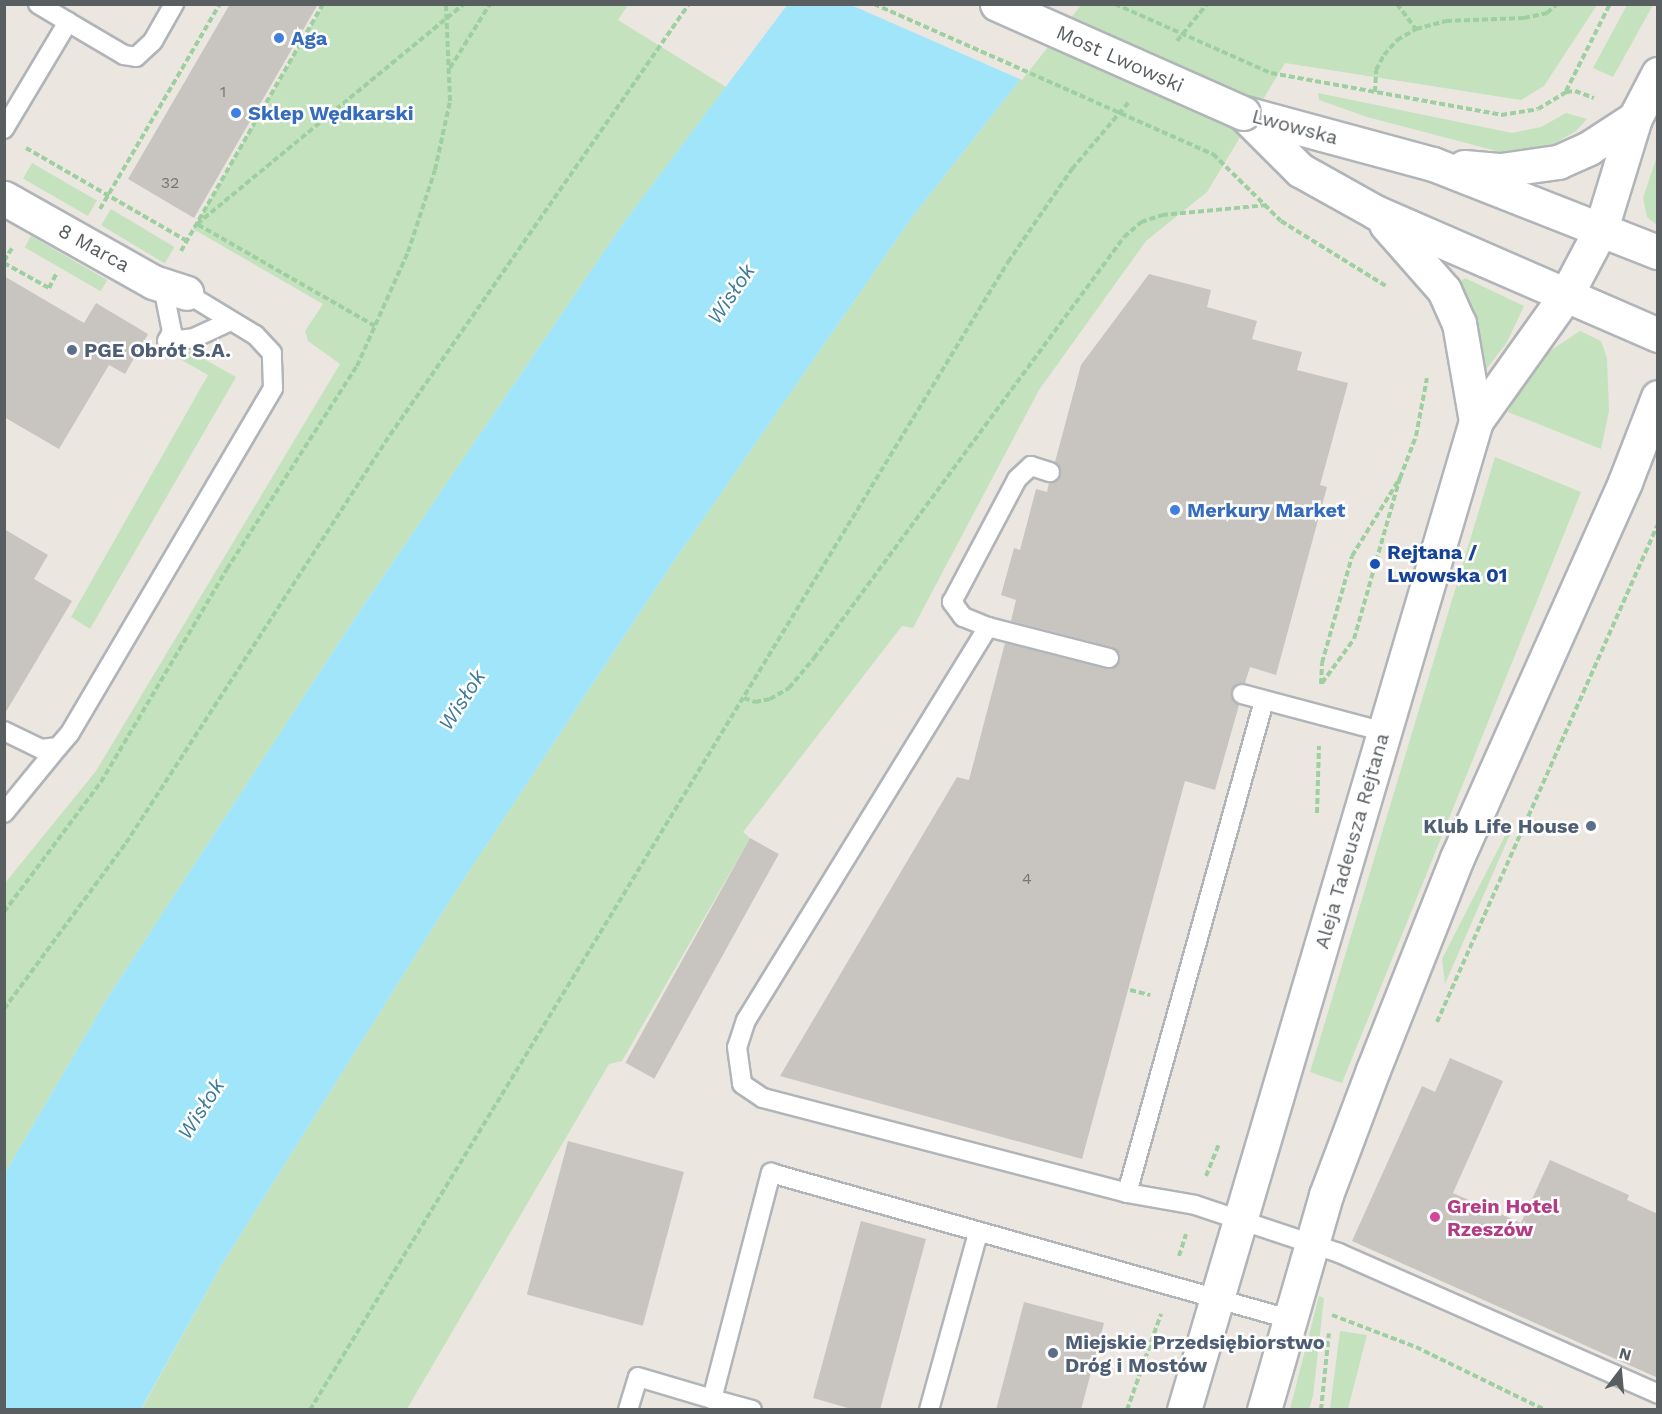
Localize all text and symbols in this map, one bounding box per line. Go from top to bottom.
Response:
street label: Most Lwowski [1053,20,1187,98]
place label: Aga [291,26,327,50]
marker: Aga [272,31,286,45]
house number: 1 [220,82,226,102]
place label: Sklep Wędkarski [248,101,414,125]
street label: Lwowska [1249,104,1341,150]
marker: Sklep Wędkarski [229,106,243,120]
house number: 32 [161,173,179,193]
street label: 8 Marca [54,219,134,277]
water label: Wisłok [702,259,760,329]
place label: PGE Obrót S.A. [84,338,231,362]
marker: PGE Obrót S.A. [65,343,79,357]
place label: Merkury Market [1187,498,1346,522]
marker: Merkury Market [1168,503,1182,517]
place label: Rejtana / Lwowska 01 [1387,540,1508,587]
marker: Rejtana / Lwowska 01 [1368,557,1382,571]
water label: Wisłok [433,665,491,735]
street label: Aleja Tadeusza Rejtana [1309,730,1395,952]
place label: Klub Life House [1423,814,1579,838]
marker: Klub Life House [1584,819,1598,833]
house number: 4 [1022,869,1032,889]
water label: Wisłok [172,1074,230,1144]
place label: Grein Hotel Rzeszów [1447,1194,1559,1241]
marker: Grein Hotel Rzeszów [1428,1210,1442,1224]
place label: Miejskie Przedsiębiorstwo Dróg i Mostów [1065,1330,1325,1377]
north arrow [1590,1342,1650,1402]
text: N [1617,1343,1633,1365]
marker: Miejskie Przedsiębiorstwo Dróg i Mostów [1046,1346,1060,1360]

